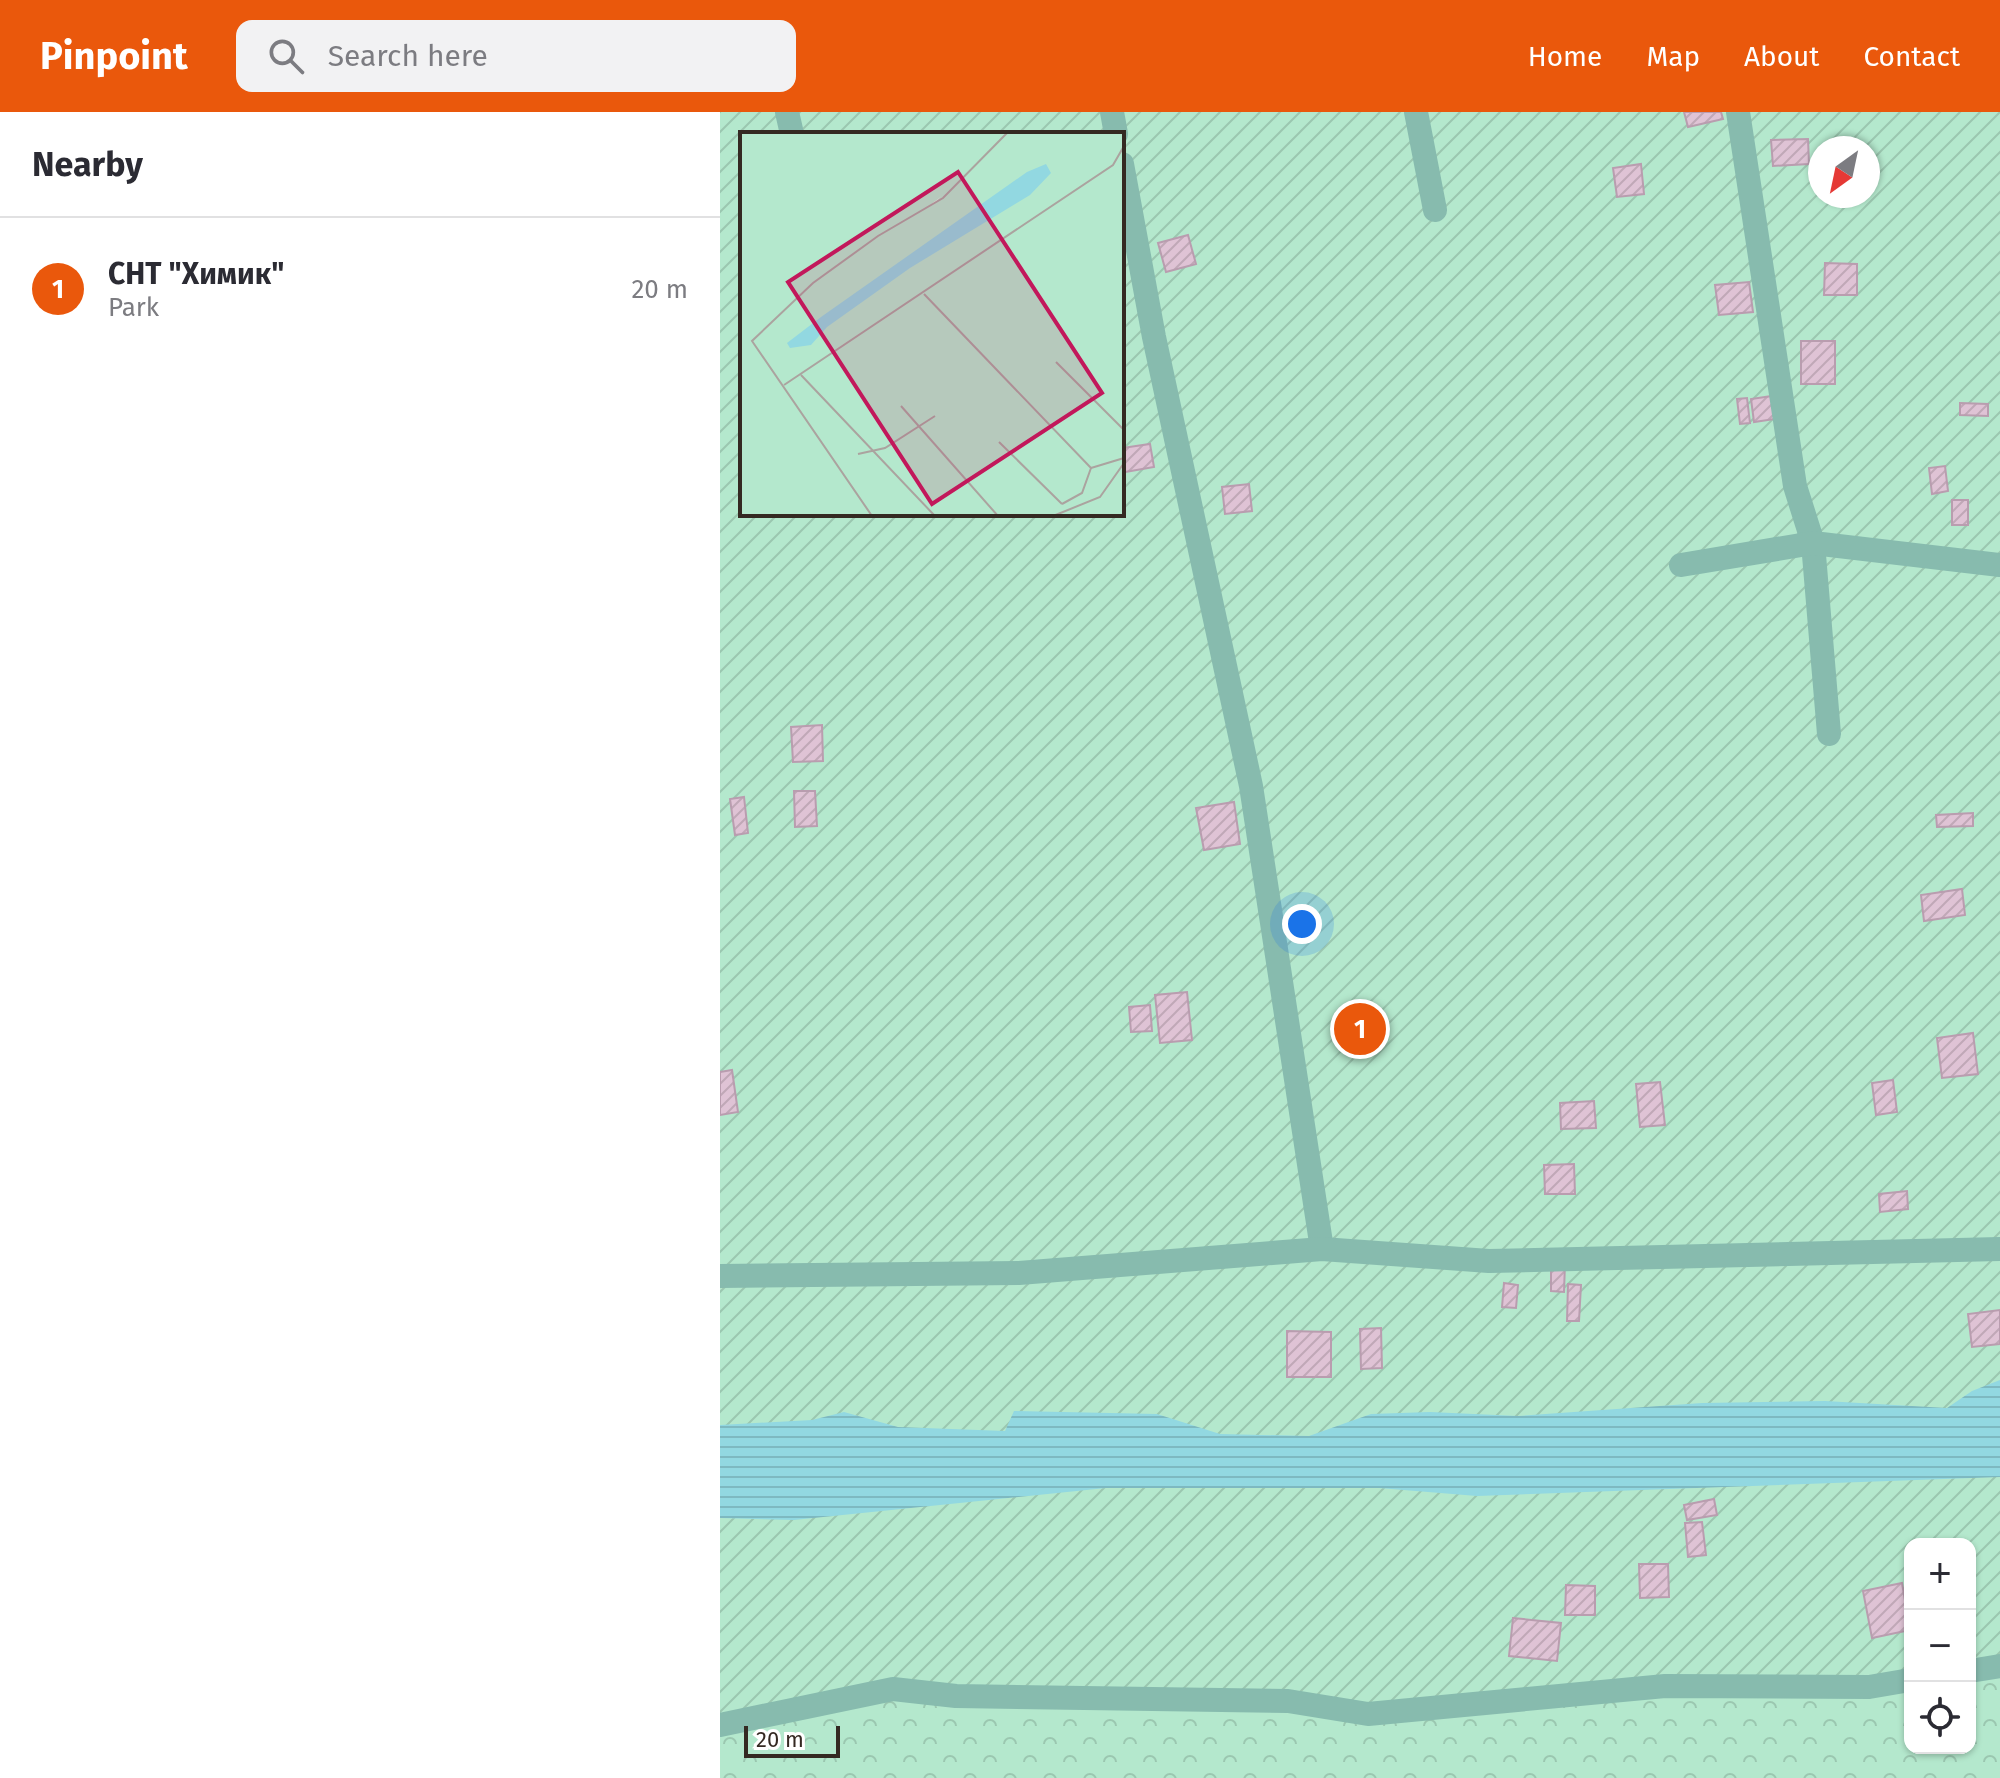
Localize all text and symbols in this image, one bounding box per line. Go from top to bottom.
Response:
search box [236,20,796,92]
text: Pinpoint [40,33,188,79]
icon: search [264,34,308,78]
text: Search here [328,38,488,74]
text: Home [1528,40,1602,73]
text: Map [1646,40,1700,73]
text: About [1744,40,1819,73]
text: Contact [1863,40,1960,73]
inset map [740,132,1124,516]
north arrow [1808,136,1880,208]
text: Nearby [32,144,143,185]
text: СНТ "Химик" [108,256,284,292]
text: 1 [52,274,64,305]
text: 20 m [631,274,688,305]
text: Park [108,292,159,323]
your location [1282,904,1322,944]
pin: 1 [1334,999,1386,1059]
map controls [1904,1538,1976,1754]
button: + [1904,1538,1976,1610]
button: − [1904,1610,1976,1682]
button: locate [1904,1682,1976,1754]
scale bar [744,1722,840,1758]
text: 20 m [756,1726,804,1753]

